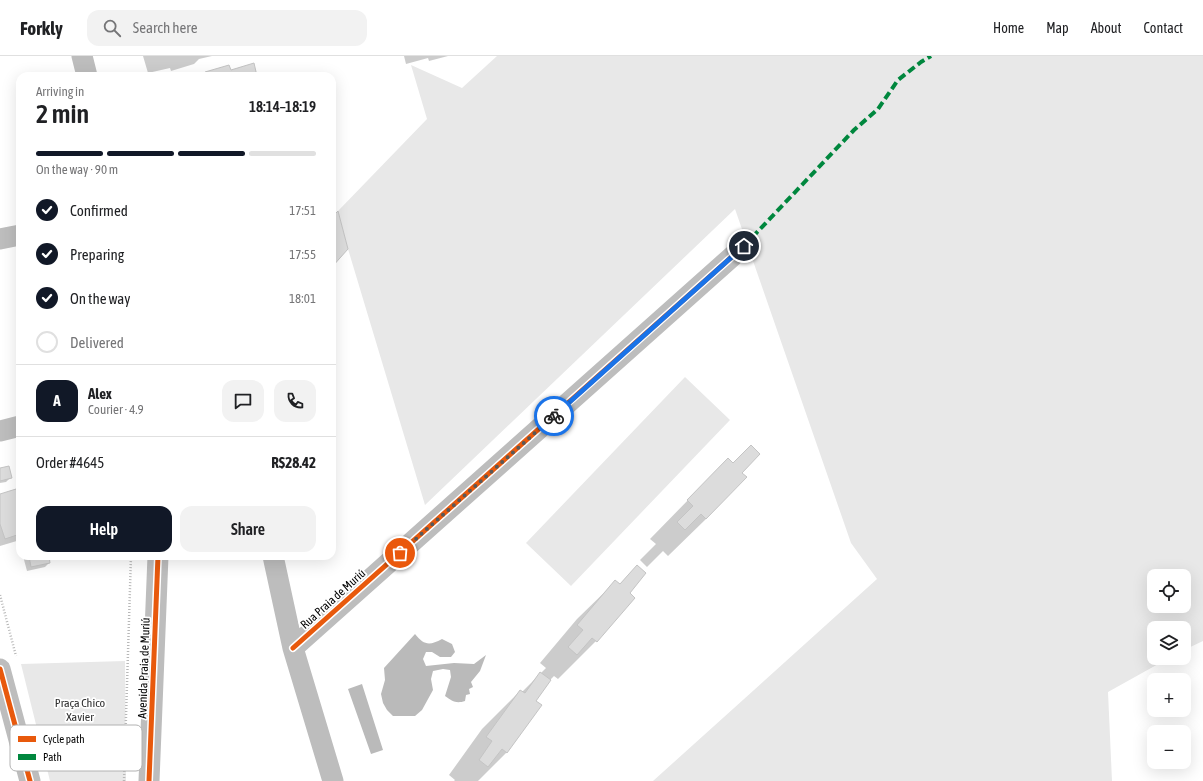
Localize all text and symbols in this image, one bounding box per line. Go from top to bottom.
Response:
search box [87,10,367,46]
text: Forkly [20,17,63,39]
icon: search [101,17,123,39]
text: Search here [133,19,198,36]
text: Home [993,20,1024,36]
text: Map [1046,20,1069,36]
text: About [1091,20,1122,36]
text: Contact [1144,20,1183,36]
text: Arriving in [36,84,84,99]
text: 18:14–18:19 [249,98,316,115]
text: 2 min [36,99,89,129]
text: On the way · 90 m [36,162,118,177]
icon: check [36,199,58,221]
text: Confirmed [70,202,128,219]
text: 17:51 [289,203,316,218]
pin [727,229,761,263]
icon: home [733,235,755,257]
icon: check [36,243,58,265]
text: Preparing [70,246,124,263]
text: 17:55 [289,247,316,262]
icon: check [36,287,58,309]
text: On the way [70,290,131,307]
text: 18:01 [289,291,316,306]
text: Delivered [70,334,124,351]
button: chat [222,380,264,422]
button: phone [274,380,316,422]
text: Alex [88,385,112,402]
text: A [53,392,61,409]
courier [534,396,574,436]
text: Courier · 4.9 [88,402,144,417]
icon: bike [543,405,565,427]
text: Order #4645 [36,454,104,471]
text: R$28.42 [271,454,316,471]
button: Help [36,506,172,552]
button: Share [180,506,316,552]
pin [383,536,417,570]
icon: bag [389,542,411,564]
street label: Rua Praia de Muriú [298,566,368,632]
map controls [1147,569,1191,769]
button: locate [1147,569,1191,613]
street label: Avenida Praia de Muriú [135,617,153,719]
button: layers [1147,621,1191,665]
button: + [1147,673,1191,717]
park label: Praça Chico Xavier [55,696,106,724]
legend [10,725,142,771]
button: − [1147,725,1191,769]
text: Cycle path [43,733,85,745]
text: Path [43,751,62,763]

